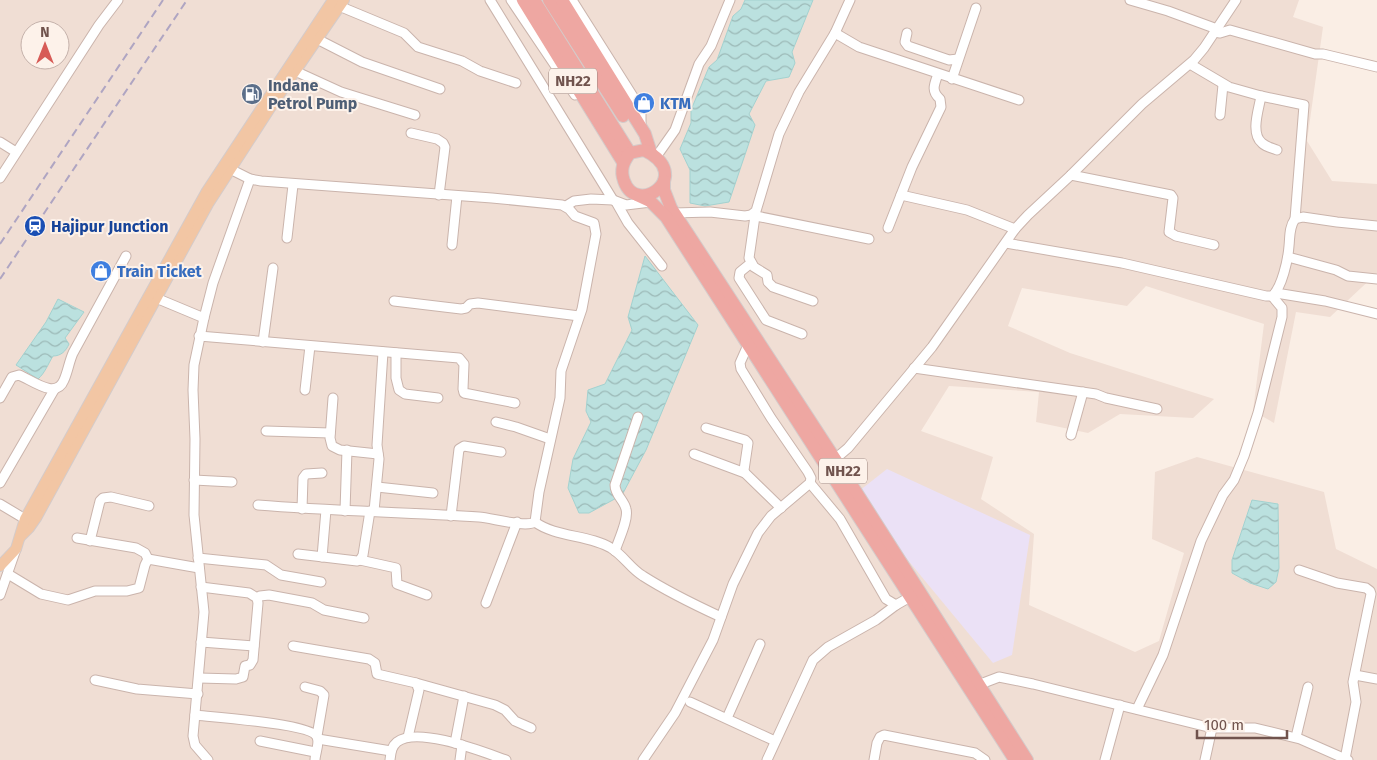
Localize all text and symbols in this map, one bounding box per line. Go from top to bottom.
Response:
north arrow [20,20,70,70]
text: N [40,24,50,41]
road number: NH22 [549,68,597,94]
place label: Indane Petrol Pump [268,76,357,113]
fuel station icon: Indane Petrol Pump [240,82,264,106]
shop icon: KTM [632,91,656,115]
place label: KTM [660,94,691,113]
station icon: Hajipur Junction [23,214,47,238]
place label: Hajipur Junction [51,217,169,236]
shop icon: Train Ticket [89,259,113,283]
place label: Train Ticket [117,262,203,281]
road number: NH22 [819,458,867,484]
scale bar [1197,708,1287,740]
text: 100 m [1204,716,1244,734]

